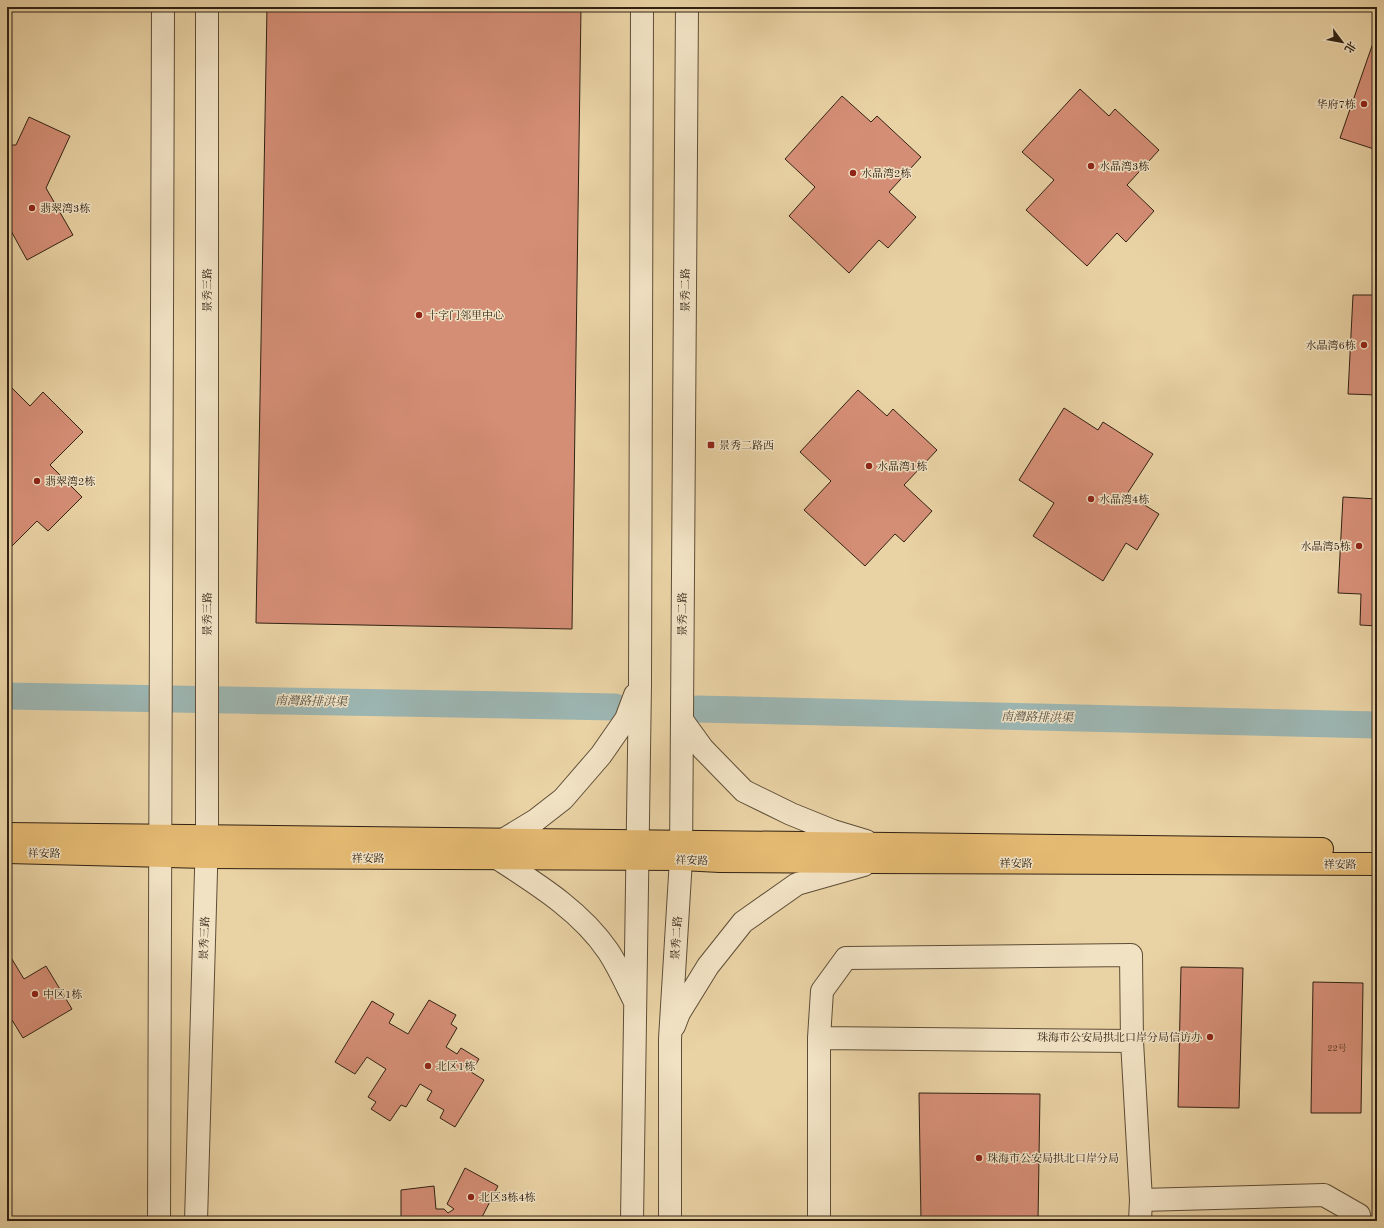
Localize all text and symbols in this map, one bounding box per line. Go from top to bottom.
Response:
north arrow [1322,22,1362,62]
text: 北 [1342,39,1358,55]
place label: 华府7栋 [1317,98,1356,111]
marker: 华府7栋 [1359,99,1369,109]
place label: 水晶湾3栋 [1099,160,1149,173]
marker: 水晶湾3栋 [1086,161,1096,171]
place label: 水晶湾2栋 [861,167,911,180]
marker: 水晶湾2栋 [848,168,858,178]
place label: 翡翠湾3栋 [40,202,90,215]
marker: 翡翠湾3栋 [27,203,37,213]
street label: 景秀三路 [201,268,214,312]
street label: 景秀二路 [679,268,692,312]
place label: 十字门邻里中心 [427,309,504,322]
marker: 十字门邻里中心 [414,310,424,320]
place label: 水晶湾6栋 [1306,339,1356,352]
marker: 水晶湾6栋 [1359,340,1369,350]
place label: 景秀二路西 [719,439,774,452]
marker: 景秀二路西 [706,440,716,450]
place label: 水晶湾1栋 [877,460,927,473]
marker: 水晶湾1栋 [864,461,874,471]
place label: 翡翠湾2栋 [45,475,95,488]
marker: 翡翠湾2栋 [32,476,42,486]
place label: 水晶湾4栋 [1099,493,1149,506]
marker: 水晶湾4栋 [1086,494,1096,504]
place label: 水晶湾5栋 [1301,540,1351,553]
marker: 水晶湾5栋 [1354,541,1364,551]
street label: 景秀三路 [201,592,214,636]
street label: 景秀二路 [676,592,689,636]
water label: 南灣路排洪渠 [275,693,349,709]
water label: 南灣路排洪渠 [1001,709,1075,725]
street label: 祥安路 [27,847,61,860]
street label: 祥安路 [352,852,385,865]
street label: 祥安路 [675,853,709,868]
street label: 祥安路 [1000,857,1033,870]
street label: 祥安路 [1324,858,1357,871]
street label: 景秀三路 [197,916,212,960]
street label: 景秀二路 [668,916,685,960]
place label: 中区1栋 [43,988,82,1001]
marker: 中区1栋 [30,989,40,999]
place label: 珠海市公安局拱北口岸分局信访办 [1037,1031,1202,1044]
marker: 珠海市公安局拱北口岸分局信访办 [1205,1032,1215,1042]
house number: 22号 [1327,1043,1347,1053]
place label: 北区1栋 [436,1060,475,1073]
marker: 北区1栋 [423,1061,433,1071]
place label: 珠海市公安局拱北口岸分局 [987,1152,1119,1165]
marker: 珠海市公安局拱北口岸分局 [974,1153,984,1163]
place label: 北区3栋4栋 [479,1191,536,1204]
marker: 北区3栋4栋 [466,1192,476,1202]

